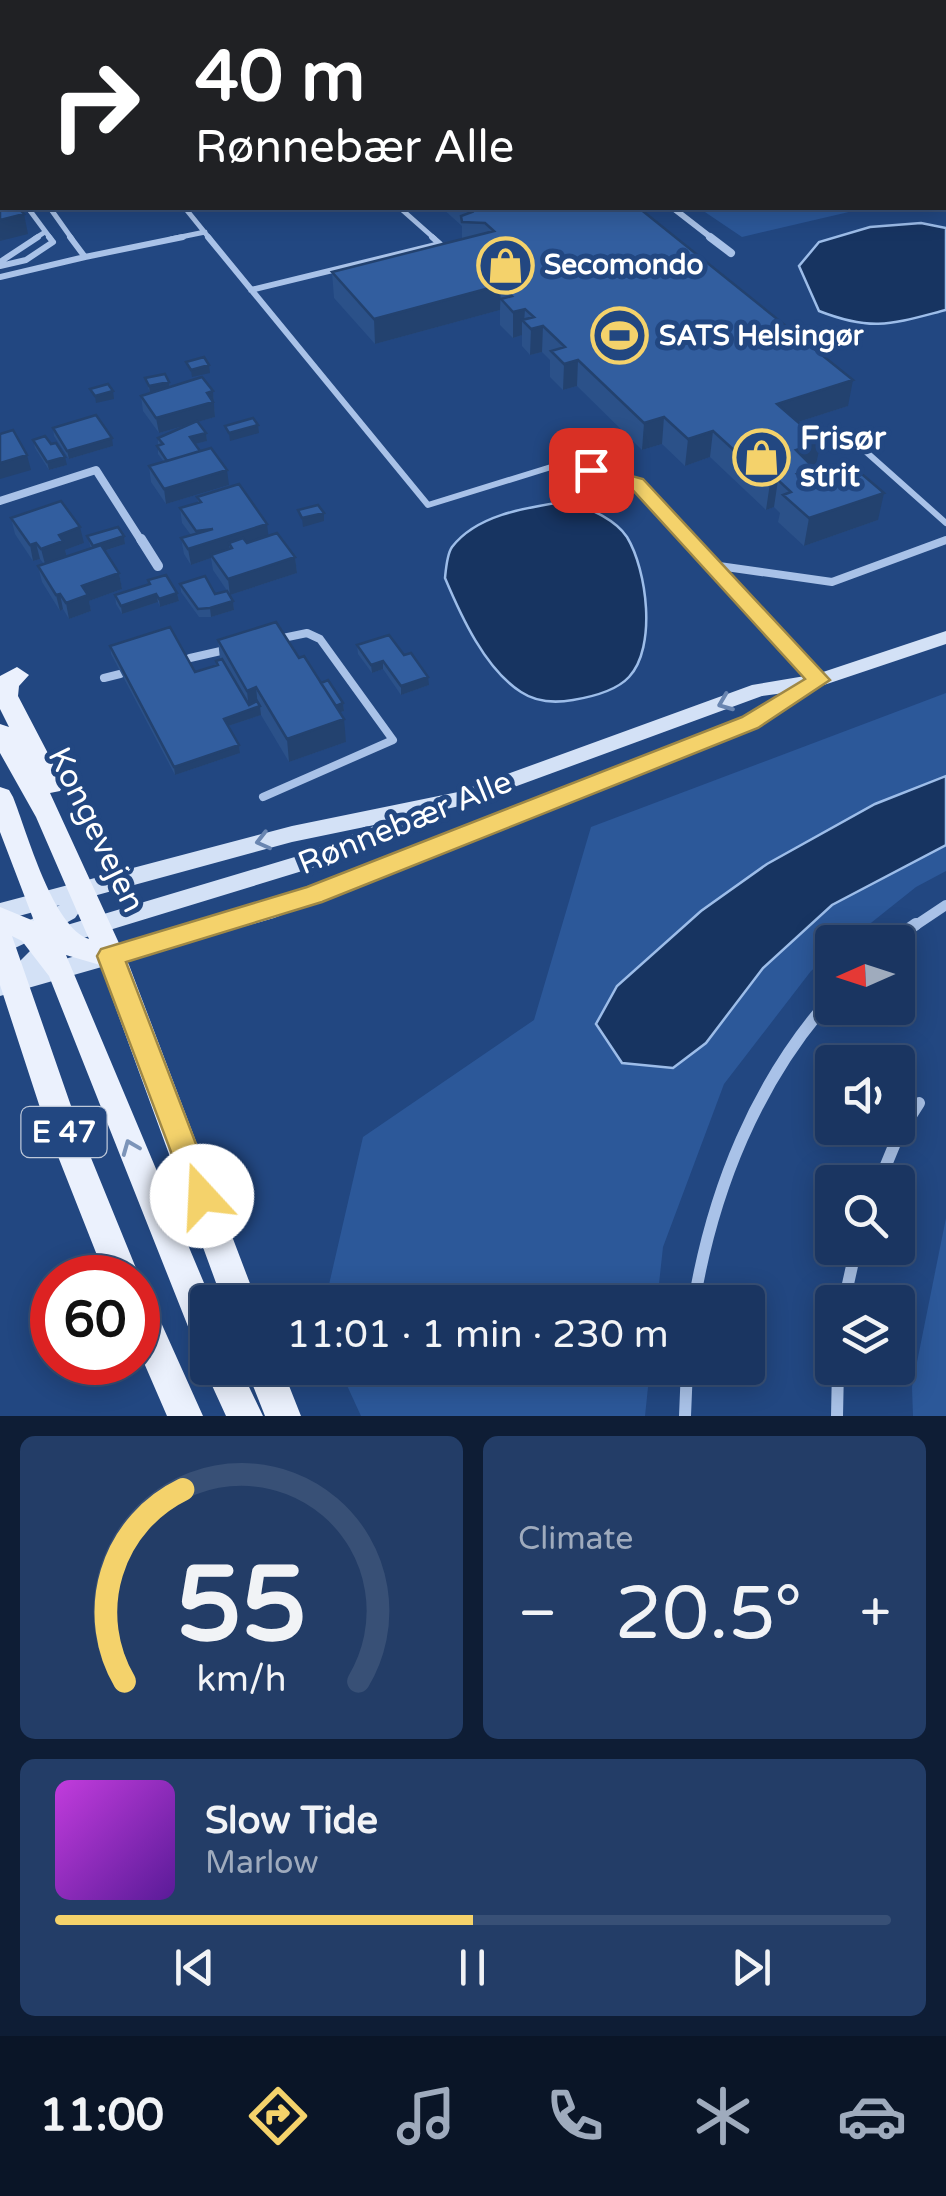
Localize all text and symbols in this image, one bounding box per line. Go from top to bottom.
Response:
text: 40 m [195,36,365,120]
icon: right [30,40,160,170]
text: Rønnebær Alle [195,121,514,175]
shop icon: Secomondo [475,235,535,295]
place label: Secomondo [544,248,703,282]
sports icon: SATS Helsingør [590,306,650,366]
place label: SATS Helsingør [659,319,865,353]
place label: Frisør strit [800,420,887,495]
shop icon: Frisør strit [731,427,791,487]
pin [549,428,634,513]
icon: arrive [564,443,619,498]
one-way arrow [717,692,735,712]
street label: Kongevejen [40,741,152,919]
street label: Rønnebær Alle [293,763,517,883]
one-way arrow [255,830,272,851]
north arrow [815,925,915,1025]
map controls [815,925,915,1385]
button: sound [815,1045,915,1145]
road number: E 47 [22,1107,106,1157]
one-way arrow [121,1139,141,1157]
position arrow [150,1144,254,1248]
button: search [815,1165,915,1265]
speed limit sign: 60 [30,1255,160,1385]
button: layers [815,1285,915,1385]
text: 11:01 · 1 min · 230 m [286,1312,669,1358]
text: Climate [518,1520,633,1558]
text: 55 [176,1544,307,1669]
text: 20.5° [615,1569,802,1659]
text: − [518,1581,557,1647]
text: + [860,1581,891,1647]
text: km/h [197,1658,286,1701]
text: Slow Tide [205,1798,378,1844]
text: Marlow [205,1844,319,1882]
icon: previous [167,1940,222,1995]
icon: pause [445,1940,500,1995]
icon: next [724,1940,779,1995]
icon: directions [243,2081,313,2151]
icon: music [391,2081,461,2151]
icon: phone [540,2081,610,2151]
icon: climate [688,2081,758,2151]
icon: car [837,2081,907,2151]
text: 11:00 [39,2089,164,2143]

